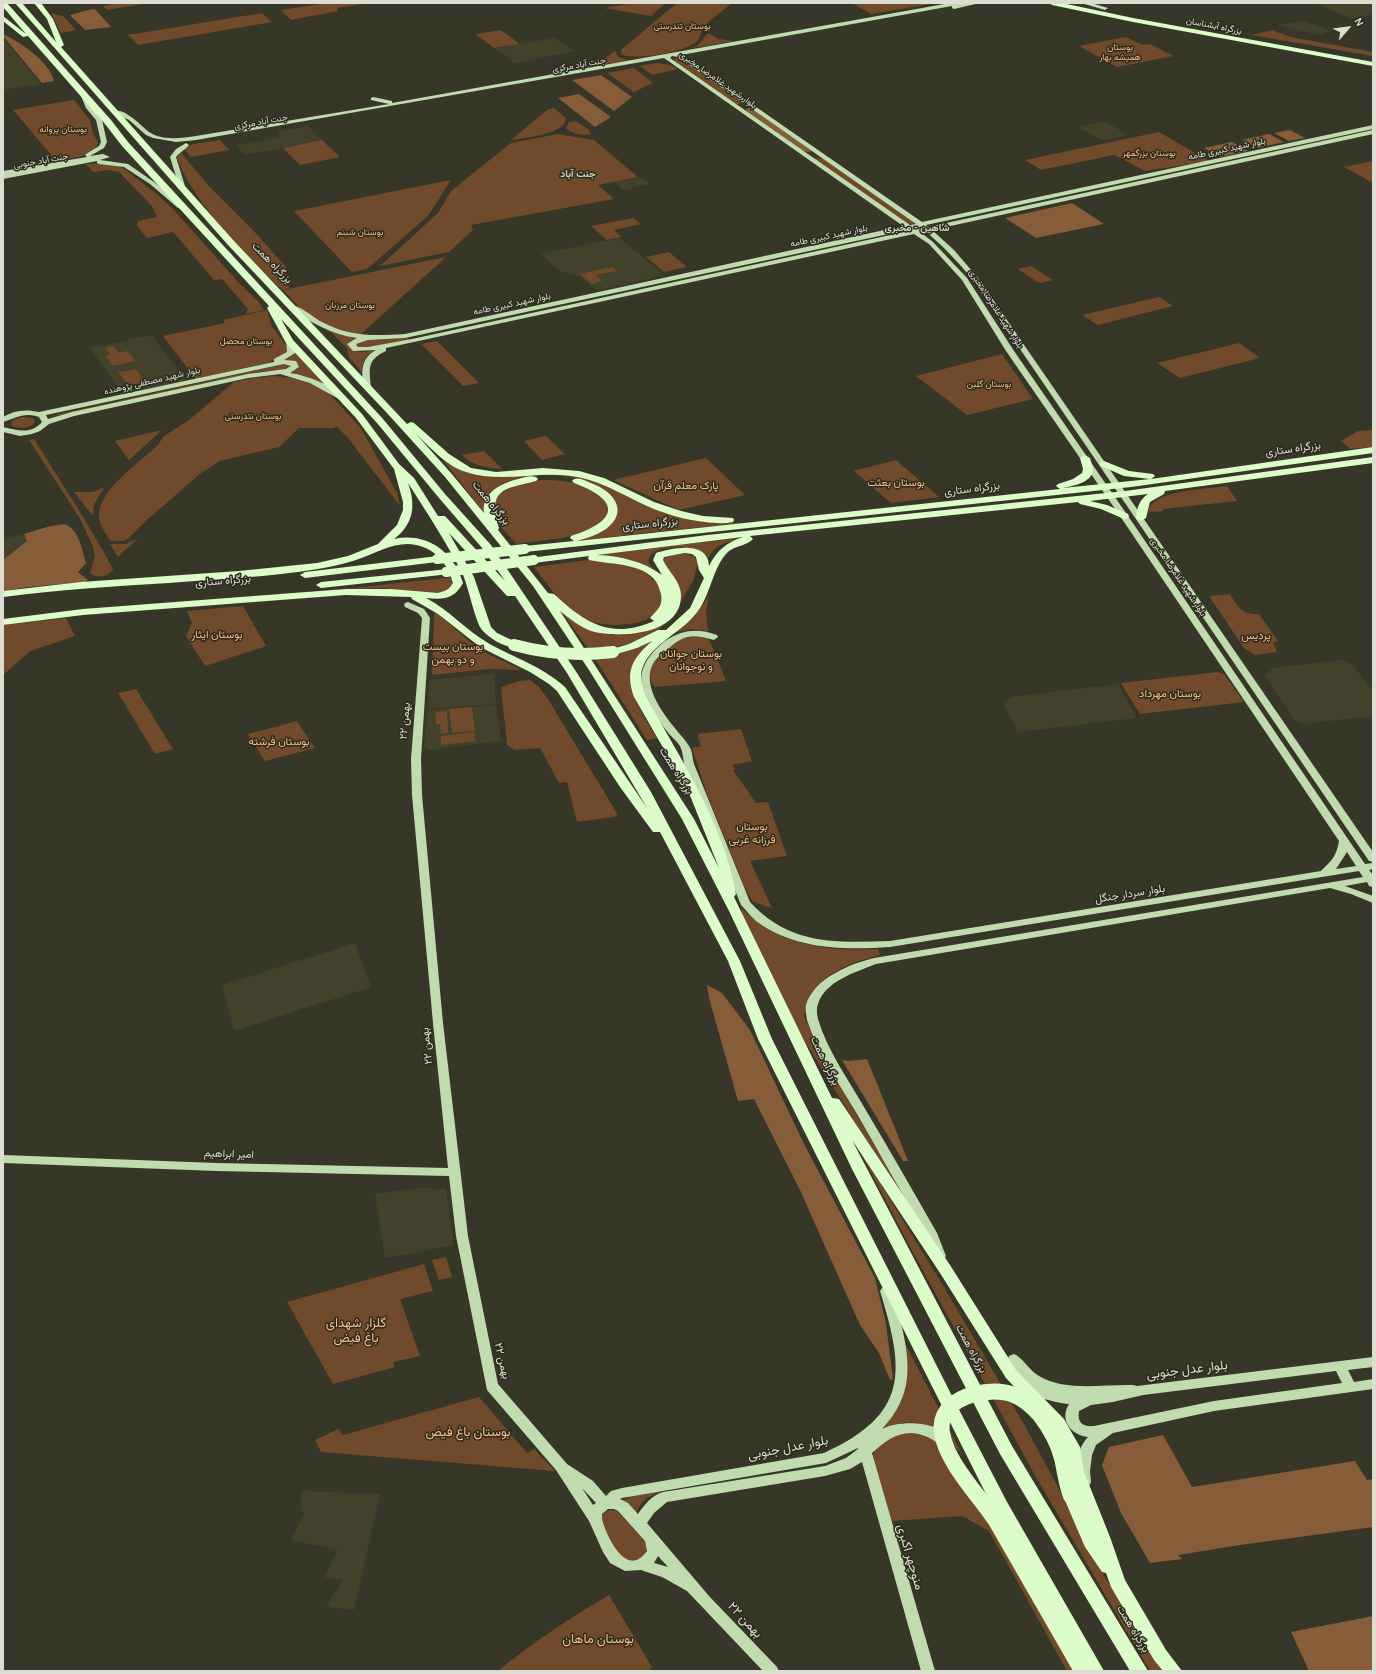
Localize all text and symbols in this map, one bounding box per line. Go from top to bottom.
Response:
north arrow [1328,8,1368,48]
street label: بزرگراه آبشناسان [1185,15,1243,37]
text: N [1351,16,1367,29]
park label: بوستان تندرستی [653,21,711,31]
park label: بوستان همیشه بهار [1099,42,1141,63]
street label: بلوار شهید غلامرضا مخبری [677,49,759,111]
street label: جنت آباد مرکزی [551,55,607,75]
street label: جنت آباد مرکزی [233,112,289,132]
park label: بوستان پروانه [39,124,87,134]
street label: بلوار شهید کبیری طامه [1187,136,1267,162]
park label: بوستان بزرگمهر [1122,148,1176,158]
street label: جنت آباد جنوبی [13,151,69,171]
district label: جنت آباد [560,168,596,180]
district label: شاهین - مخبری [885,222,949,234]
street label: بلوار شهید کبیری طامه [789,223,869,249]
park label: بوستان شبنم [337,227,383,237]
street label: بزرگراه همت [249,239,295,287]
street label: بلوار شهید غلامرضا مخبری [966,267,1026,351]
street label: بلوار شهید کبیری طامه [472,291,552,317]
park label: بوستان مرزبان [325,300,375,310]
park label: بوستان محصل [220,336,272,346]
street label: بلوار شهید مصطفی پژوهنده [103,365,201,397]
park label: بوستان گلبن [967,379,1011,389]
park label: بوستان نتدرستی [225,411,281,421]
street label: بزرگراه ستاری [1264,439,1322,459]
park label: بوستان بعثت [867,476,925,490]
street label: بزرگراه همت [469,478,513,528]
park label: پارک معلم قرآن [653,479,719,493]
street label: بزرگراه ستاری [943,479,1001,499]
street label: بزرگراه ستاری [621,515,679,533]
street label: بلوار شهید غلامرضا مخبری [1148,536,1208,618]
street label: بزرگراه ستاری [195,572,251,590]
park label: بوستان ایثار [192,628,242,642]
park label: پردیس [1241,629,1271,643]
park label: بوستان بیست و دو بهمن [423,640,483,666]
park label: بوستان جوانان و نوجوانان [660,647,722,673]
park label: بوستان مهرداد [1139,687,1201,701]
street label: ۲۲ بهمن [397,702,413,740]
park label: بوستان فرشته [249,735,309,749]
street label: بزرگراه همت [656,745,696,797]
park label: بوستان فرزانه غربی [728,820,776,846]
street label: بلوار سردار جنگل [1094,882,1166,906]
street label: ۲۲ بهمن [418,1027,436,1065]
street label: بزرگراه همت [807,1034,843,1088]
street label: امیر ابراهیم [204,1147,254,1161]
park label: گلزار شهدای باغ فیض [326,1315,386,1346]
street label: بزرگراه همت [953,1323,989,1375]
street label: ۲۲ بهمن [491,1341,513,1381]
street label: بلوار عدل جنوبی [1145,1357,1229,1383]
park label: بوستان باغ فیض [425,1424,511,1440]
street label: بلوار عدل جنوبی [746,1433,830,1463]
street label: منوچهر اکبری [893,1522,927,1592]
street label: ۲۲ بهمن [724,1599,766,1641]
street label: بزرگراه همت [1114,1603,1152,1655]
park label: بوستان ماهان [562,1631,634,1647]

